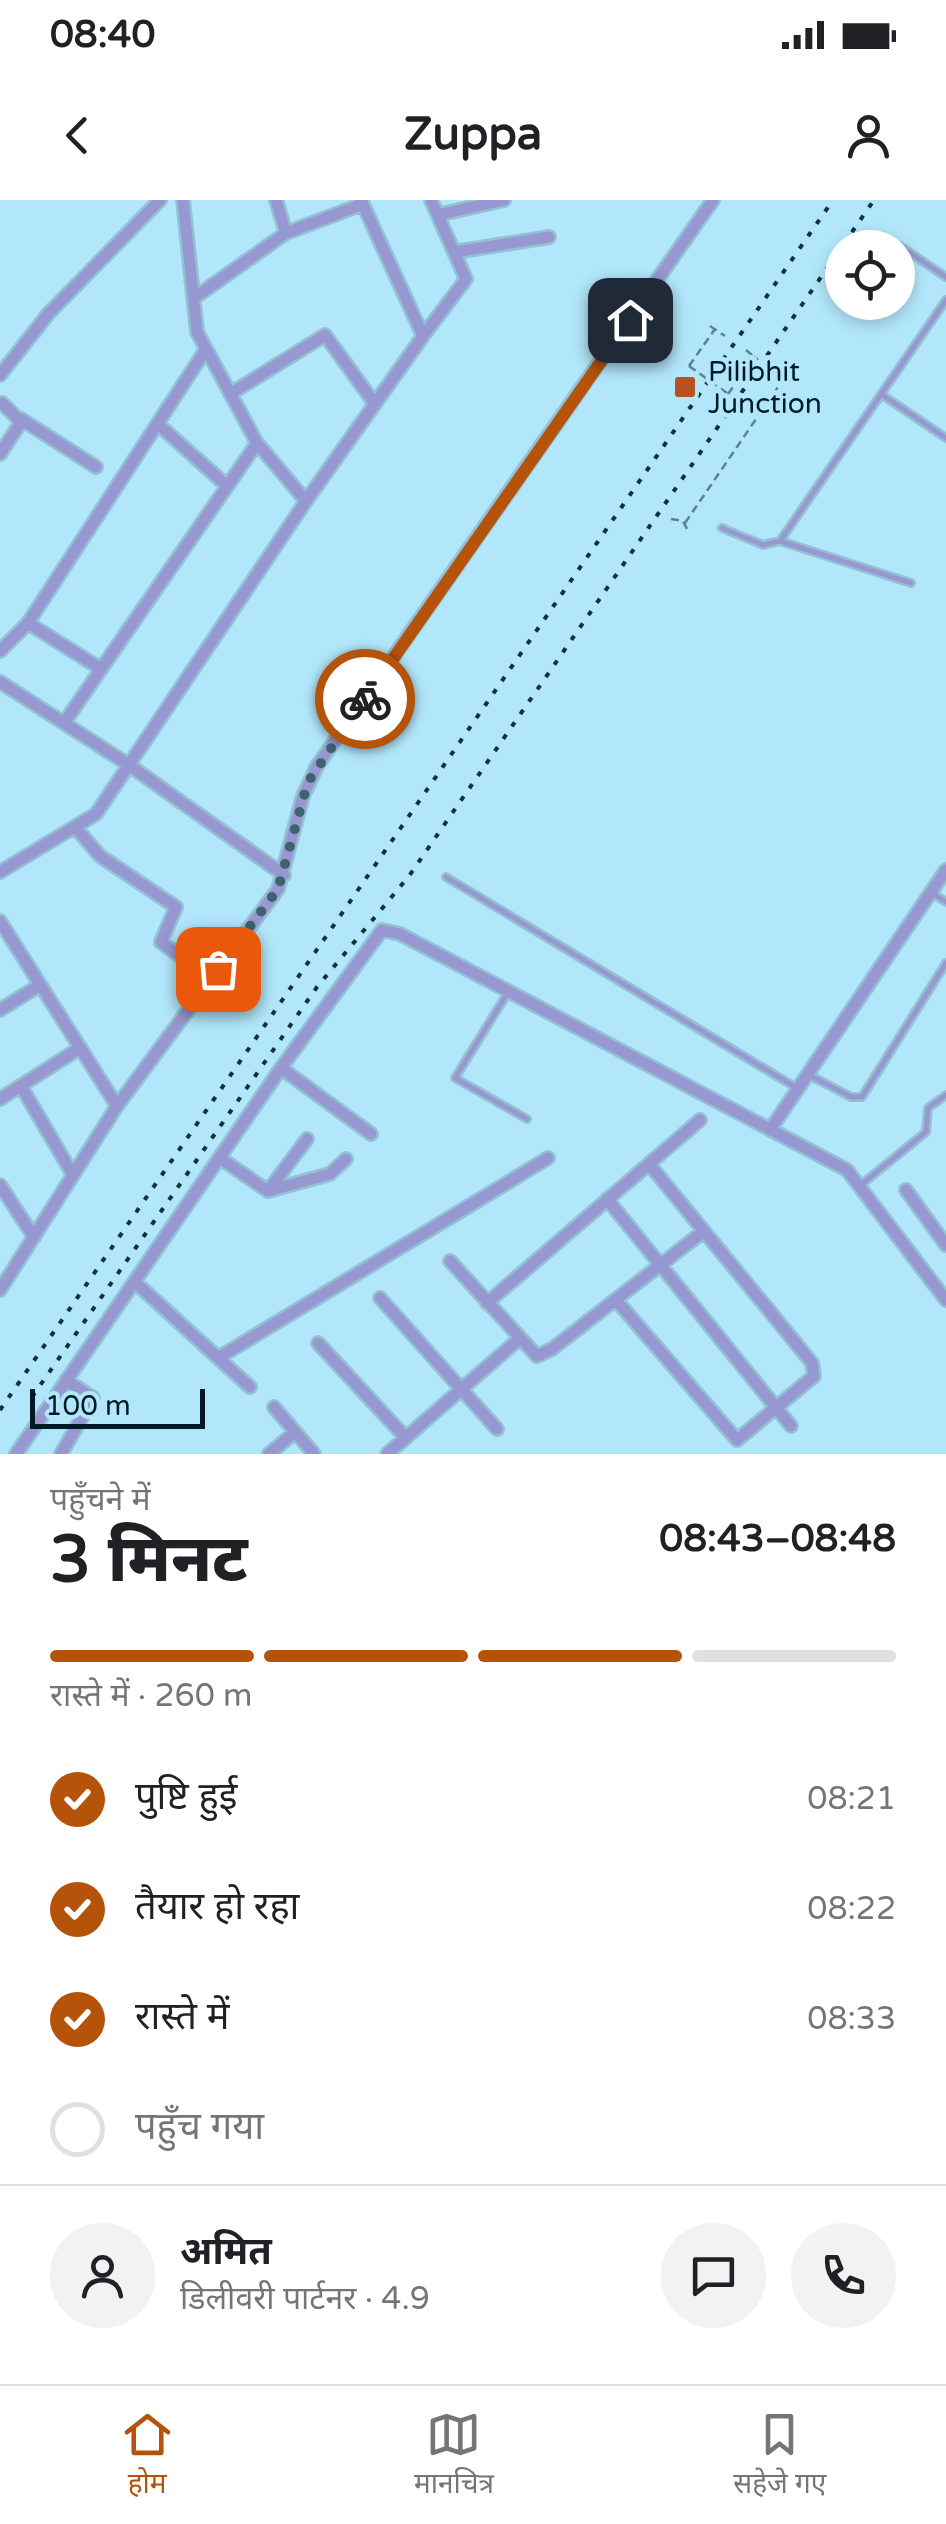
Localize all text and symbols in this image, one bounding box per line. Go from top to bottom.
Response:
text: 08:40 [50,12,155,58]
icon: back [50,108,105,163]
text: Zuppa [404,108,542,162]
icon: person [841,108,896,163]
map controls [825,230,915,320]
button: locate [825,230,915,320]
pin [588,278,673,363]
icon: home [603,293,658,348]
place label: Pilibhit Junction [708,355,822,421]
marker: Pilibhit Junction [672,374,698,400]
courier [315,649,415,749]
icon: bike [338,672,393,727]
pin [176,927,261,1012]
icon: bag [191,942,246,997]
scale bar [30,1384,205,1428]
text: 100 m [45,1389,131,1423]
text: पहुँचने में [50,1481,151,1519]
text: 08:43–08:48 [659,1516,896,1562]
text: 3 मिनट [50,1521,248,1600]
text: रास्ते में · 260 m [50,1677,252,1715]
icon: check [50,1772,105,1827]
text: पुष्टि हुई [135,1774,237,1820]
text: 08:21 [807,1780,896,1818]
icon: check [50,1882,105,1937]
text: तैयार हो रहा [135,1884,299,1930]
text: 08:22 [807,1890,896,1928]
icon: check [50,1992,105,2047]
text: रास्ते में [135,1994,229,2040]
text: 08:33 [807,2000,896,2038]
text: पहुँच गया [135,2104,264,2150]
button: person [50,2223,155,2328]
button: chat [661,2223,766,2328]
button: phone [791,2223,896,2328]
text: अमित [180,2229,272,2275]
text: डिलीवरी पार्टनर · 4.9 [180,2280,430,2318]
tab: होम [120,2407,175,2504]
tab: मानचित्र [414,2407,494,2504]
tab: सहेजे गए [733,2407,826,2504]

